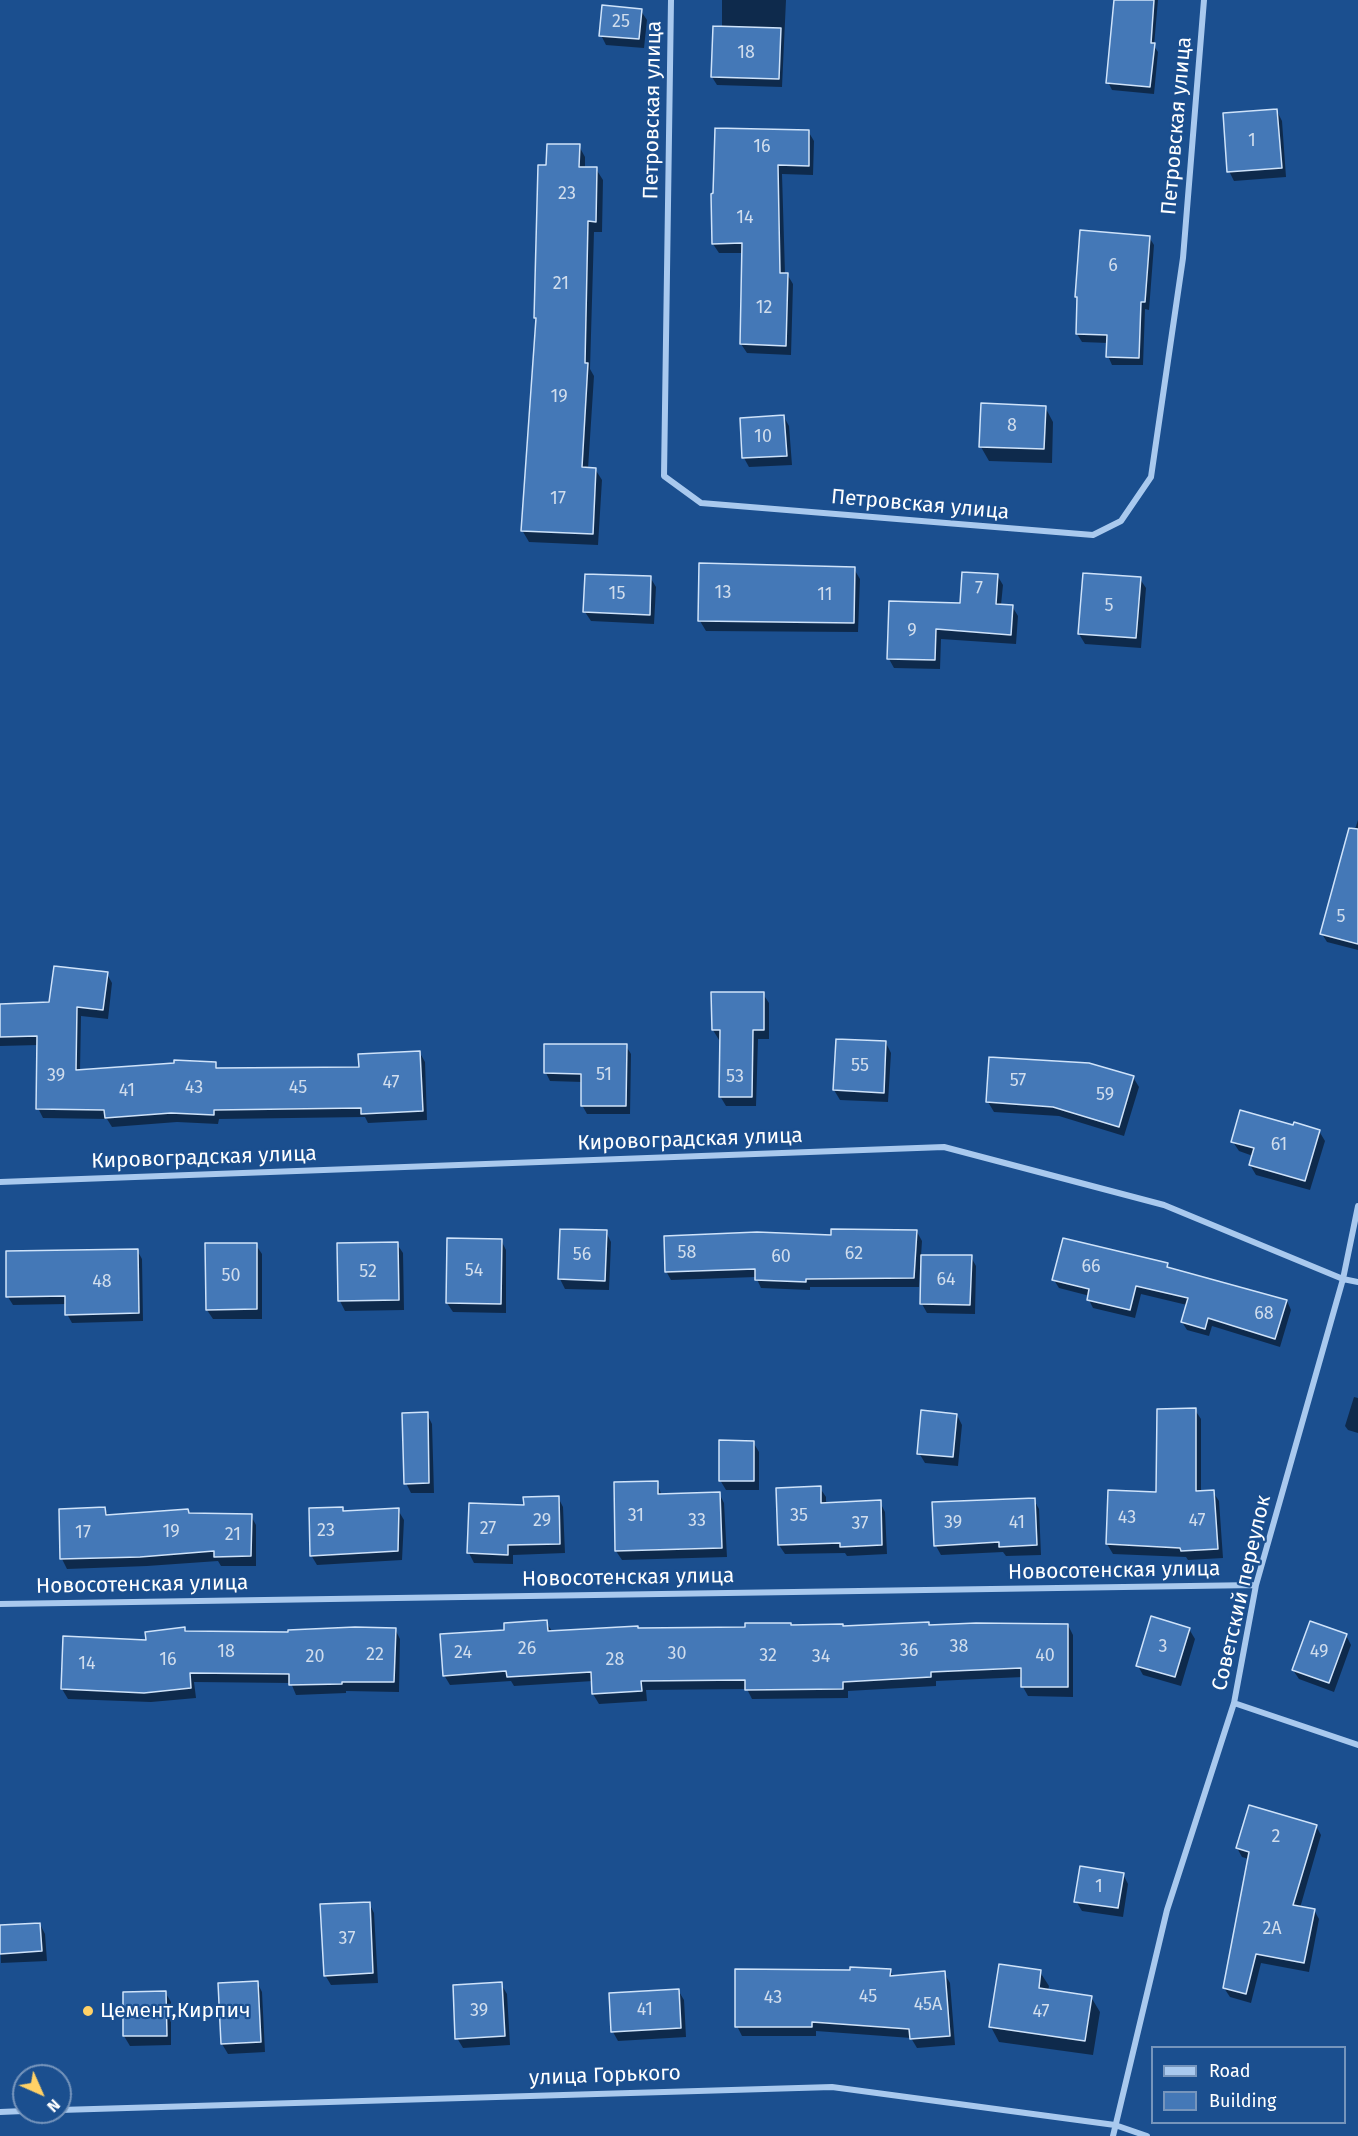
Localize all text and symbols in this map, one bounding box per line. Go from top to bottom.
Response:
house number: 25 [612,11,630,33]
street label: Петровская улица [639,20,667,200]
street label: Петровская улица [1157,36,1197,216]
house number: 18 [737,42,755,64]
house number: 1 [1248,130,1256,152]
house number: 16 [753,136,771,158]
house number: 23 [558,183,576,205]
house number: 14 [736,207,754,229]
house number: 6 [1108,255,1118,277]
house number: 21 [553,273,569,295]
house number: 12 [756,297,772,319]
house number: 19 [550,386,568,408]
house number: 8 [1007,415,1017,437]
house number: 10 [754,426,772,448]
street label: Петровская улица [830,485,1010,525]
house number: 17 [550,488,566,510]
house number: 7 [975,578,983,600]
house number: 13 [715,582,731,604]
house number: 15 [609,583,625,605]
house number: 11 [817,584,833,606]
house number: 5 [1104,595,1114,617]
house number: 9 [907,620,917,642]
house number: 5 [1336,906,1346,928]
house number: 55 [851,1055,869,1077]
house number: 51 [596,1064,612,1086]
house number: 39 [47,1065,65,1087]
house number: 53 [726,1066,744,1088]
house number: 57 [1010,1070,1026,1092]
house number: 47 [382,1072,400,1094]
house number: 43 [185,1077,203,1099]
house number: 45 [289,1077,307,1099]
house number: 41 [119,1080,135,1102]
house number: 59 [1096,1084,1114,1106]
street label: Кировоградская улица [577,1123,803,1157]
house number: 61 [1271,1134,1287,1156]
street label: Кировоградская улица [91,1141,317,1175]
house number: 58 [678,1242,696,1264]
house number: 62 [845,1243,863,1265]
house number: 56 [573,1244,591,1266]
house number: 60 [771,1246,791,1268]
house number: 66 [1081,1256,1101,1278]
house number: 54 [465,1260,483,1282]
house number: 52 [359,1261,377,1283]
house number: 50 [221,1265,241,1287]
house number: 64 [936,1269,956,1291]
house number: 48 [92,1271,112,1293]
house number: 68 [1254,1303,1274,1325]
street label: Советский переулок [1207,1493,1277,1693]
house number: 31 [628,1505,644,1527]
house number: 35 [790,1505,808,1527]
house number: 43 [1118,1507,1136,1529]
house number: 29 [533,1510,551,1532]
house number: 33 [688,1510,706,1532]
house number: 47 [1188,1510,1206,1532]
house number: 39 [944,1512,962,1534]
house number: 41 [1009,1512,1025,1534]
house number: 37 [852,1513,868,1535]
house number: 27 [480,1518,496,1540]
house number: 23 [317,1520,335,1542]
house number: 19 [162,1521,180,1543]
house number: 17 [75,1522,91,1544]
house number: 21 [225,1524,241,1546]
street label: Новосотенская улица [1008,1557,1220,1585]
street label: Новосотенская улица [522,1564,734,1592]
street label: Новосотенская улица [36,1571,248,1599]
house number: 38 [950,1636,968,1658]
house number: 3 [1159,1636,1167,1658]
house number: 26 [518,1638,536,1660]
house number: 36 [900,1640,918,1662]
house number: 18 [217,1641,235,1663]
house number: 49 [1310,1641,1328,1663]
house number: 24 [454,1642,472,1664]
house number: 30 [667,1643,687,1665]
house number: 22 [366,1644,384,1666]
house number: 32 [759,1645,777,1667]
house number: 40 [1035,1645,1055,1667]
house number: 20 [306,1646,324,1668]
house number: 34 [812,1646,830,1668]
house number: 16 [159,1649,177,1671]
house number: 28 [606,1649,624,1671]
house number: 14 [78,1653,96,1675]
house number: 2 [1272,1826,1280,1848]
house number: 1 [1095,1876,1103,1898]
house number: 2А [1262,1918,1282,1940]
house number: 37 [339,1928,355,1950]
house number: 45 [859,1986,877,2008]
house number: 43 [764,1987,782,2009]
house number: 45А [914,1994,942,2016]
place label: Цемент,Кирпич [100,1998,251,2024]
house number: 41 [637,1999,653,2021]
house number: 39 [470,2000,488,2022]
house number: 47 [1032,2001,1050,2023]
marker: Цемент,Кирпич [81,2004,95,2018]
legend [1151,2046,1346,2124]
text: Road [1209,2060,1251,2082]
street label: улица Горького [529,2061,681,2091]
north arrow [12,2064,72,2124]
text: Building [1209,2090,1276,2112]
text: N [43,2095,64,2116]

